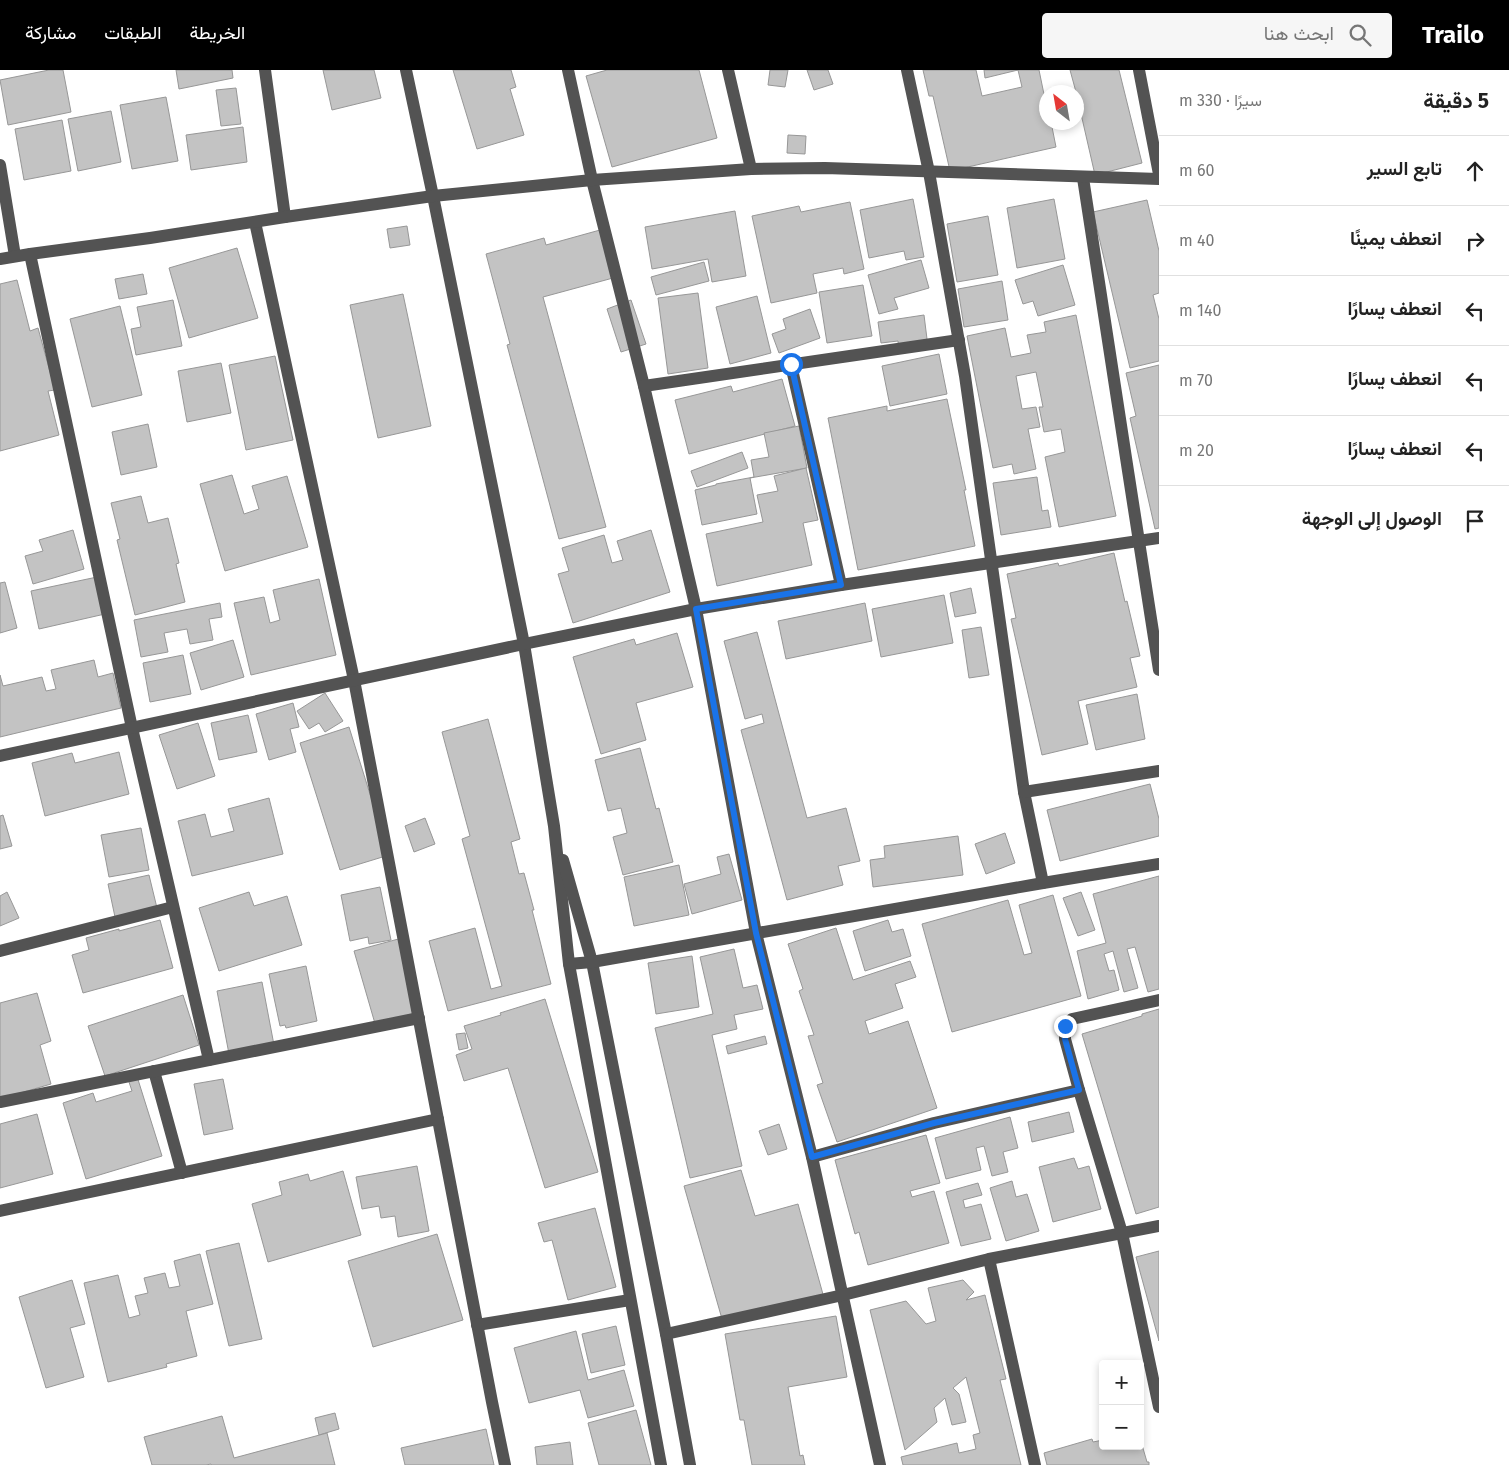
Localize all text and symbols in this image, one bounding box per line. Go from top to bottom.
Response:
search box [1042,13,1392,58]
icon: search [1346,21,1374,49]
text: Trailo [1422,21,1484,49]
text: مشاركة [25,22,76,44]
text: الطبقات [104,22,161,44]
text: الخريطة [189,22,245,44]
text: ابحث هنا [1264,22,1334,45]
north arrow [1039,85,1084,130]
text: 5 دقيقة [1423,88,1489,114]
text: سيرًا · 330 m [1179,91,1262,110]
text: تابع السير [1367,157,1442,180]
icon: ahead [1461,157,1489,185]
text: 60 m [1179,161,1214,180]
text: انعطف يمينًا [1350,227,1442,250]
icon: right [1461,227,1489,255]
text: 40 m [1179,231,1214,250]
text: انعطف يسارًا [1348,297,1442,320]
icon: left [1461,297,1489,325]
text: 140 m [1179,301,1221,320]
route start [780,353,803,376]
text: انعطف يسارًا [1348,367,1442,390]
icon: left [1461,367,1489,395]
text: 70 m [1179,371,1213,390]
text: انعطف يسارًا [1348,437,1442,460]
icon: left [1461,437,1489,465]
text: 20 m [1179,441,1214,460]
text: الوصول إلى الوجهة [1302,507,1442,530]
icon: arrive [1461,507,1489,535]
route end [1054,1015,1077,1038]
map controls [1099,1360,1144,1450]
button: + [1099,1360,1144,1405]
button: − [1099,1405,1144,1450]

